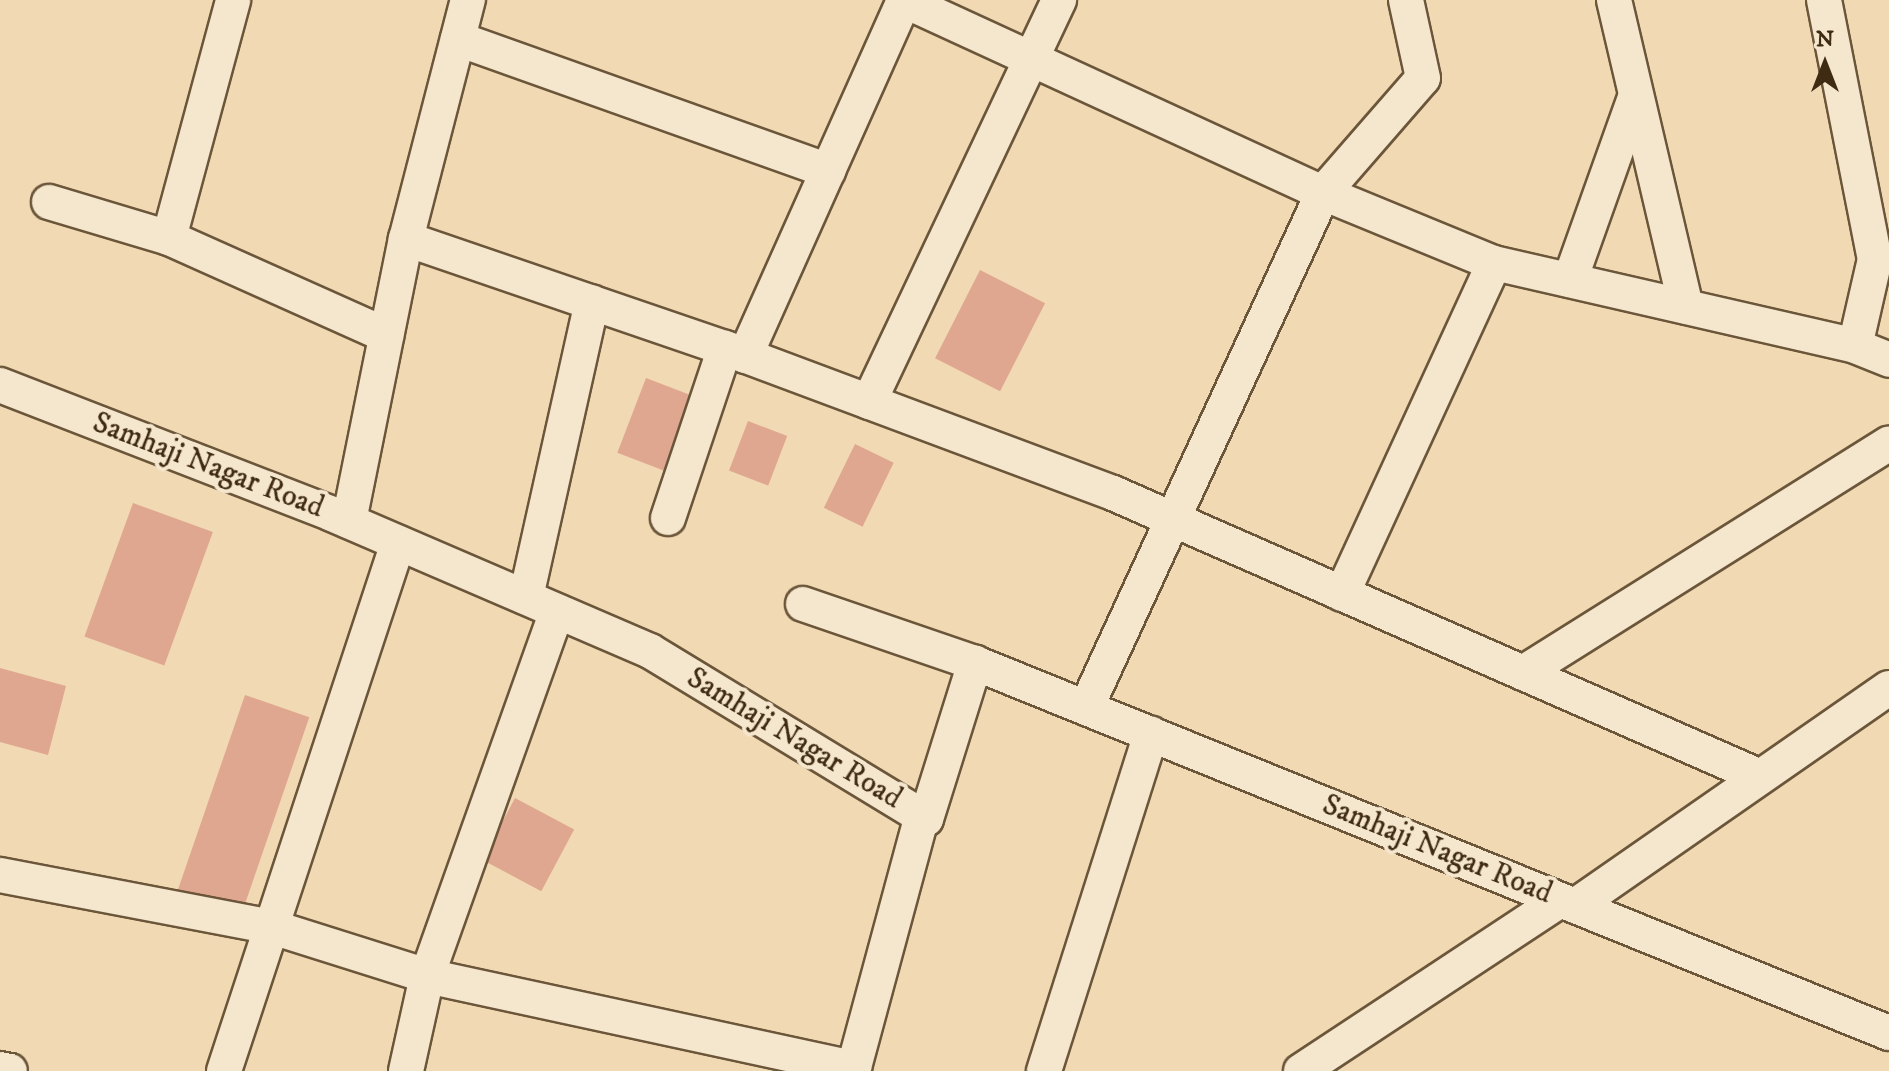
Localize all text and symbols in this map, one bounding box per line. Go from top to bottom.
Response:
north arrow [1785,24,1865,104]
text: N [1816,26,1834,53]
street label: Samhaji Nagar Road [87,405,329,527]
street label: Samhaji Nagar Road [680,661,908,817]
street label: Samhaji Nagar Road [1317,788,1557,912]

